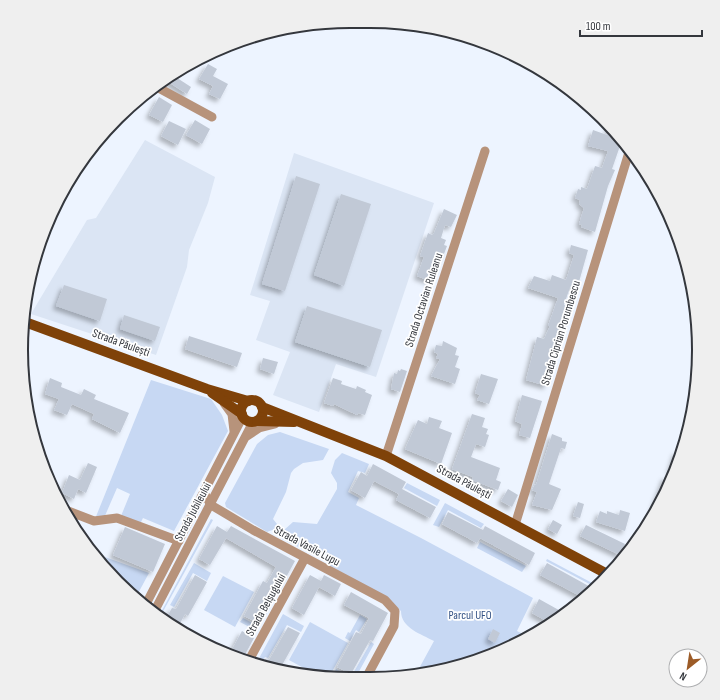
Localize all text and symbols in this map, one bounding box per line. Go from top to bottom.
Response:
scale bar [580,12,702,38]
text: 100 m [586,19,611,34]
street label: Strada Octavian Ruleanu [402,251,446,349]
street label: Strada Ciprian Porumbescu [538,279,584,387]
street label: Strada Păulești [90,326,152,360]
street label: Strada Păulești [434,461,494,503]
street label: Strada Jubileului [171,480,215,544]
street label: Strada Vasile Lupu [271,522,343,570]
street label: Strada Belșugului [243,571,289,639]
park label: Parcul UFO [448,608,492,623]
north arrow [668,648,708,688]
text: N [677,669,689,683]

